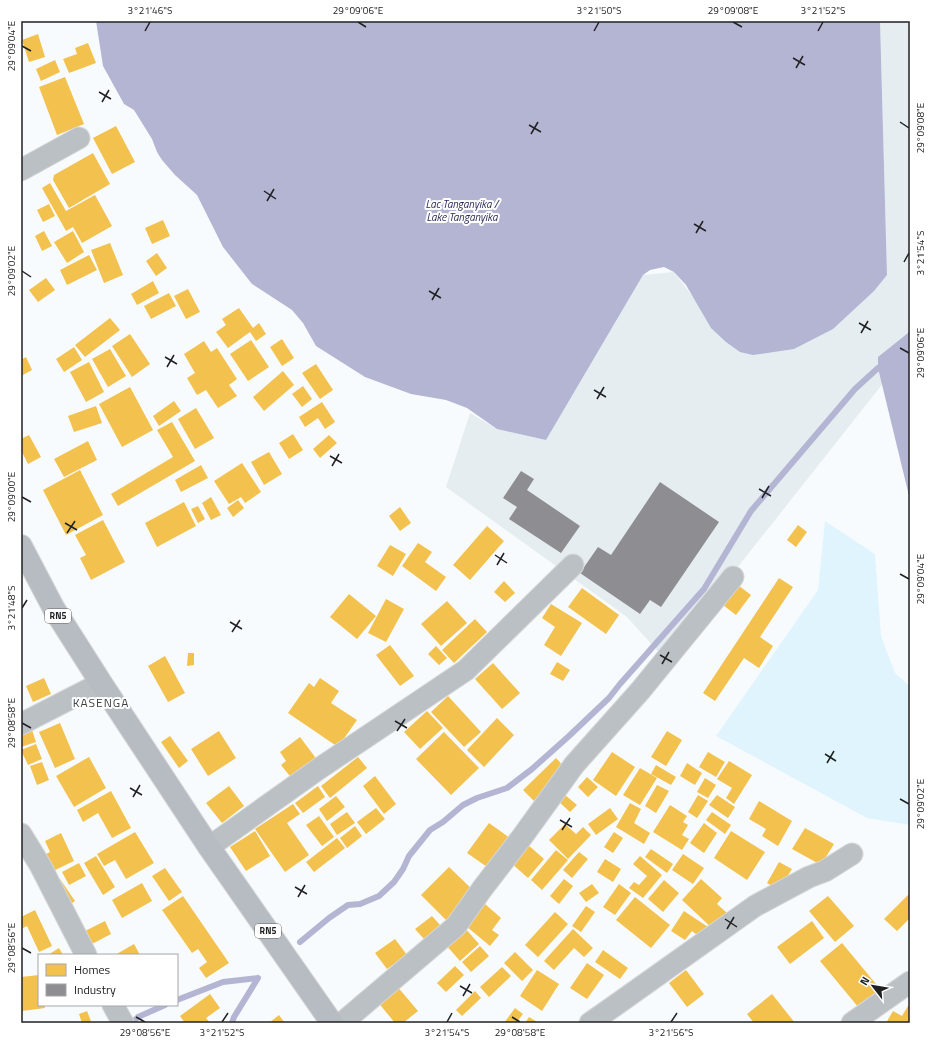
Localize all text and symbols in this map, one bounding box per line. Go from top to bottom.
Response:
text: 3°21'46"S [128,3,172,18]
text: 29°09'06"E [333,3,384,18]
text: 3°21'50"S [577,3,621,18]
text: 29°09'08"E [708,3,759,18]
text: 3°21'52"S [801,3,845,18]
text: 29°09'04"E [4,20,19,71]
text: 29°09'08"E [913,102,928,153]
water label: Lac Tanganyika / Lake Tanganyika [426,196,500,225]
text: 3°21'54"S [913,231,928,275]
text: 29°09'02"E [4,245,19,296]
text: 29°09'06"E [913,327,928,378]
text: 29°09'00"E [4,471,19,522]
text: 29°09'04"E [913,553,928,604]
text: 3°21'48"S [4,586,19,630]
road number: RN5 [45,609,71,623]
district label: KASENGA [73,693,129,712]
text: 29°08'58"E [4,697,19,748]
text: 29°09'02"E [913,778,928,829]
text: 29°08'56"E [4,922,19,973]
road number: RN5 [255,924,281,938]
legend [38,954,178,1006]
text: Homes [74,960,110,979]
north arrow [853,966,893,1006]
text: N [856,973,873,988]
text: Industry [74,980,116,999]
text: 29°08'56"E [120,1025,171,1040]
text: 3°21'52"S [200,1025,244,1040]
text: 3°21'54"S [425,1025,469,1040]
text: 29°08'58"E [495,1025,546,1040]
text: 3°21'56"S [649,1025,693,1040]

